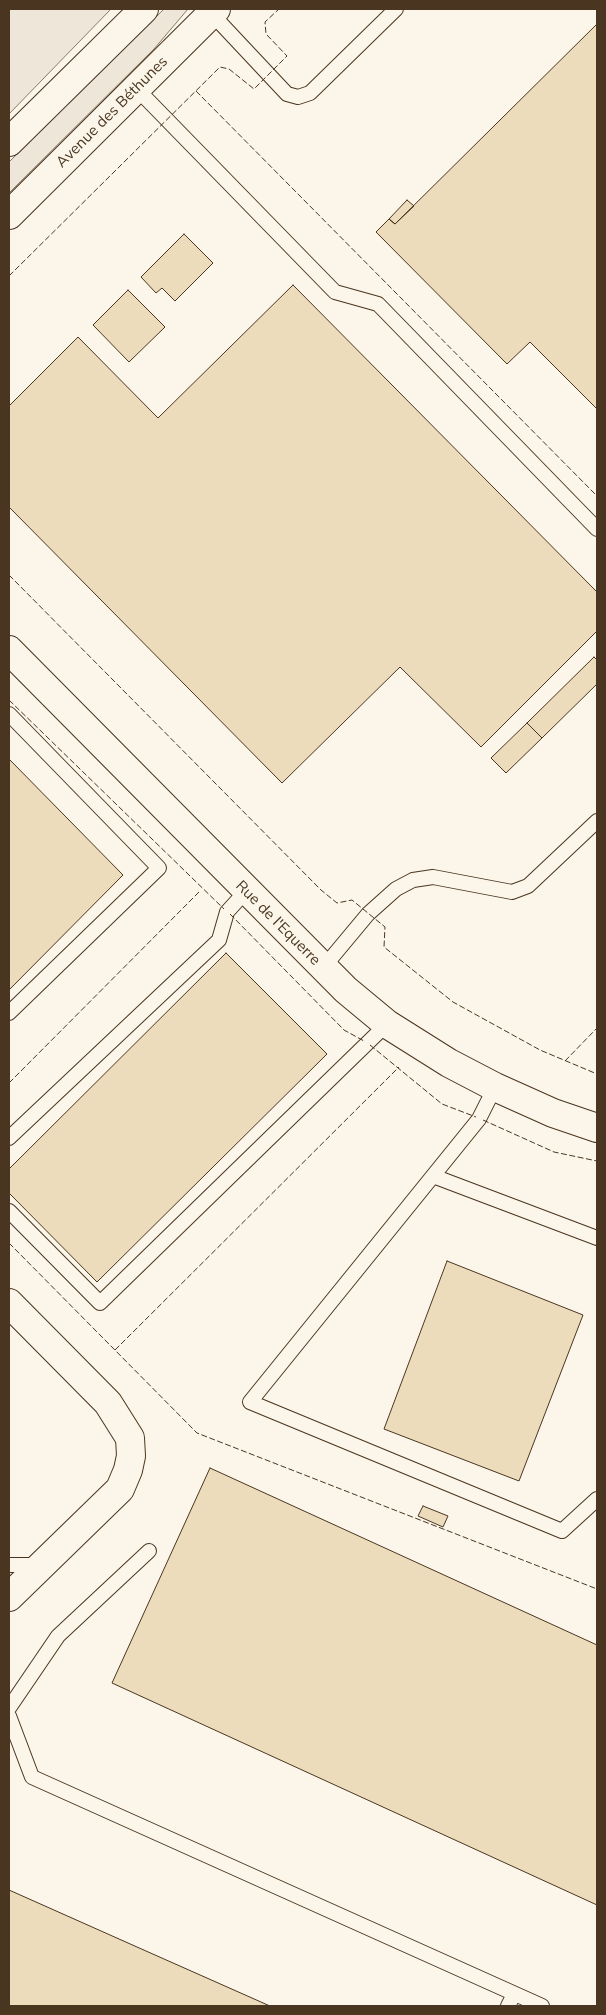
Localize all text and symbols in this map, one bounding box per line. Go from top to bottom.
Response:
street label: Avenue des Béthunes [53,53,171,171]
street label: Rue de l'Equerre [232,877,324,969]

